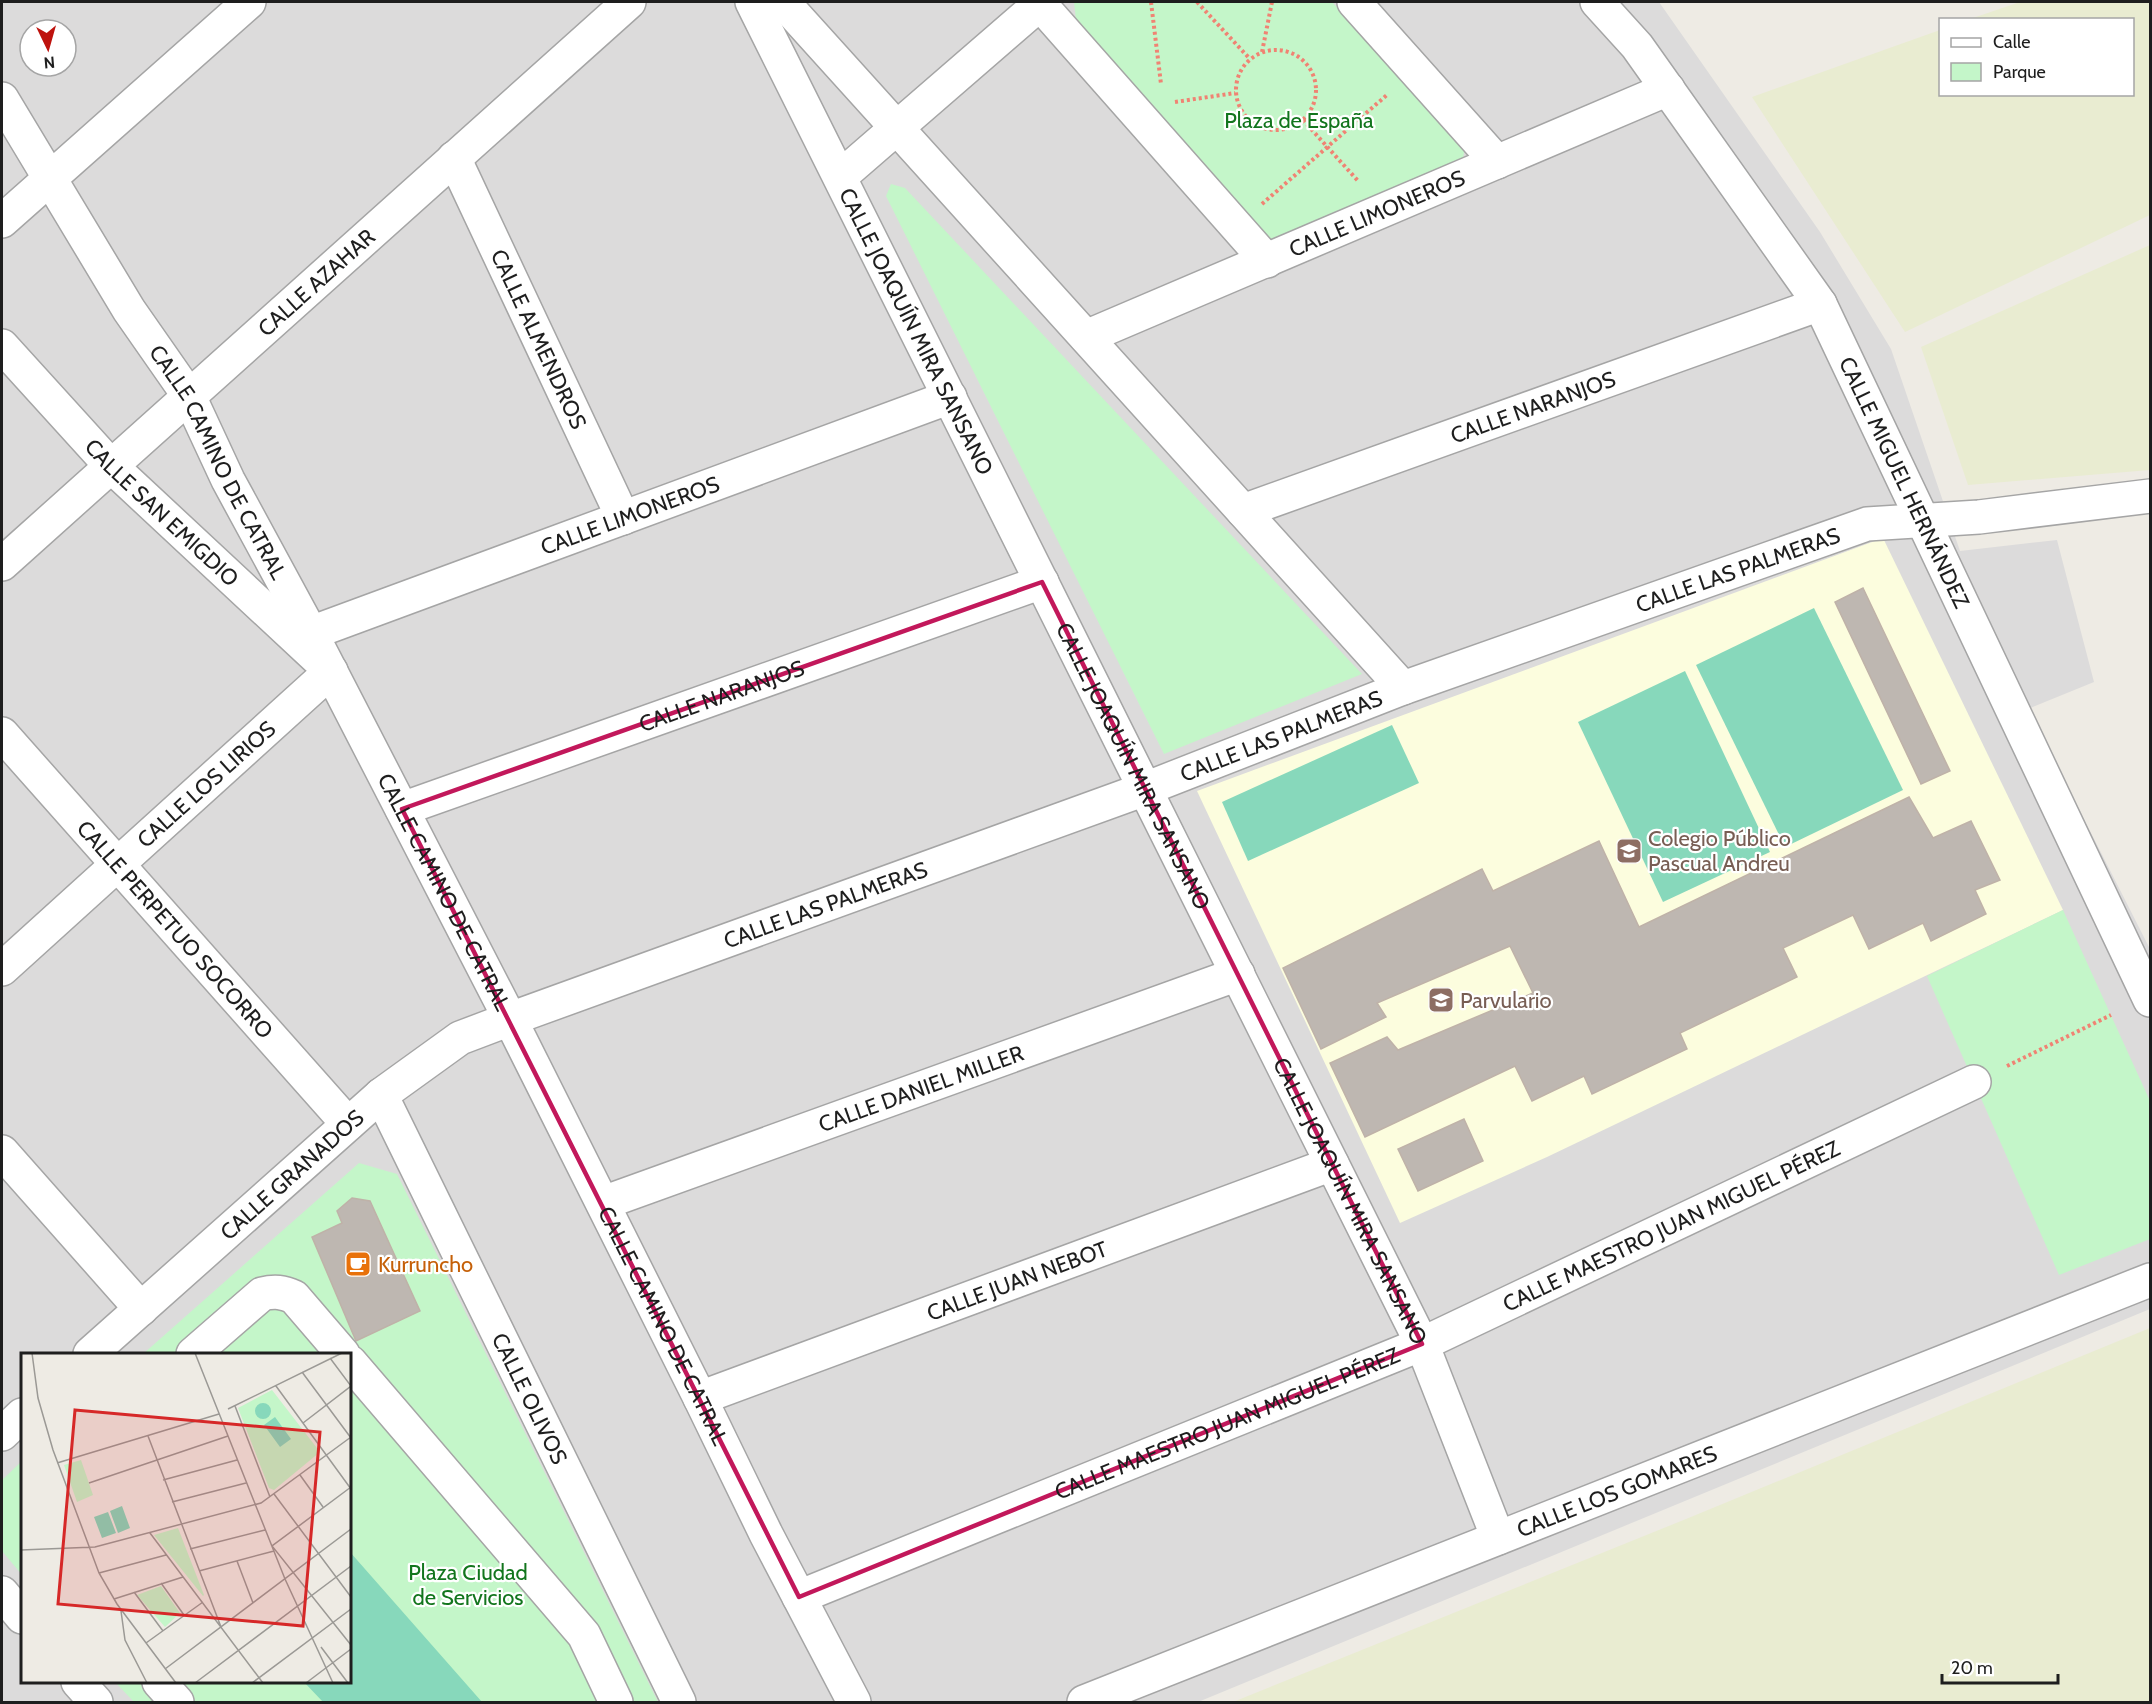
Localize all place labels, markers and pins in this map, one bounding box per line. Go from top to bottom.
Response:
place label: Colegio Público Pascual Andreu [1648,825,1791,877]
school or university icon: Colegio Público Pascual Andreu [1614,836,1644,866]
school or university icon: Parvulario [1426,985,1456,1015]
place label: Parvulario [1460,987,1552,1014]
cafe icon: Kurruncho [343,1249,373,1279]
place label: Kurruncho [378,1251,473,1278]

